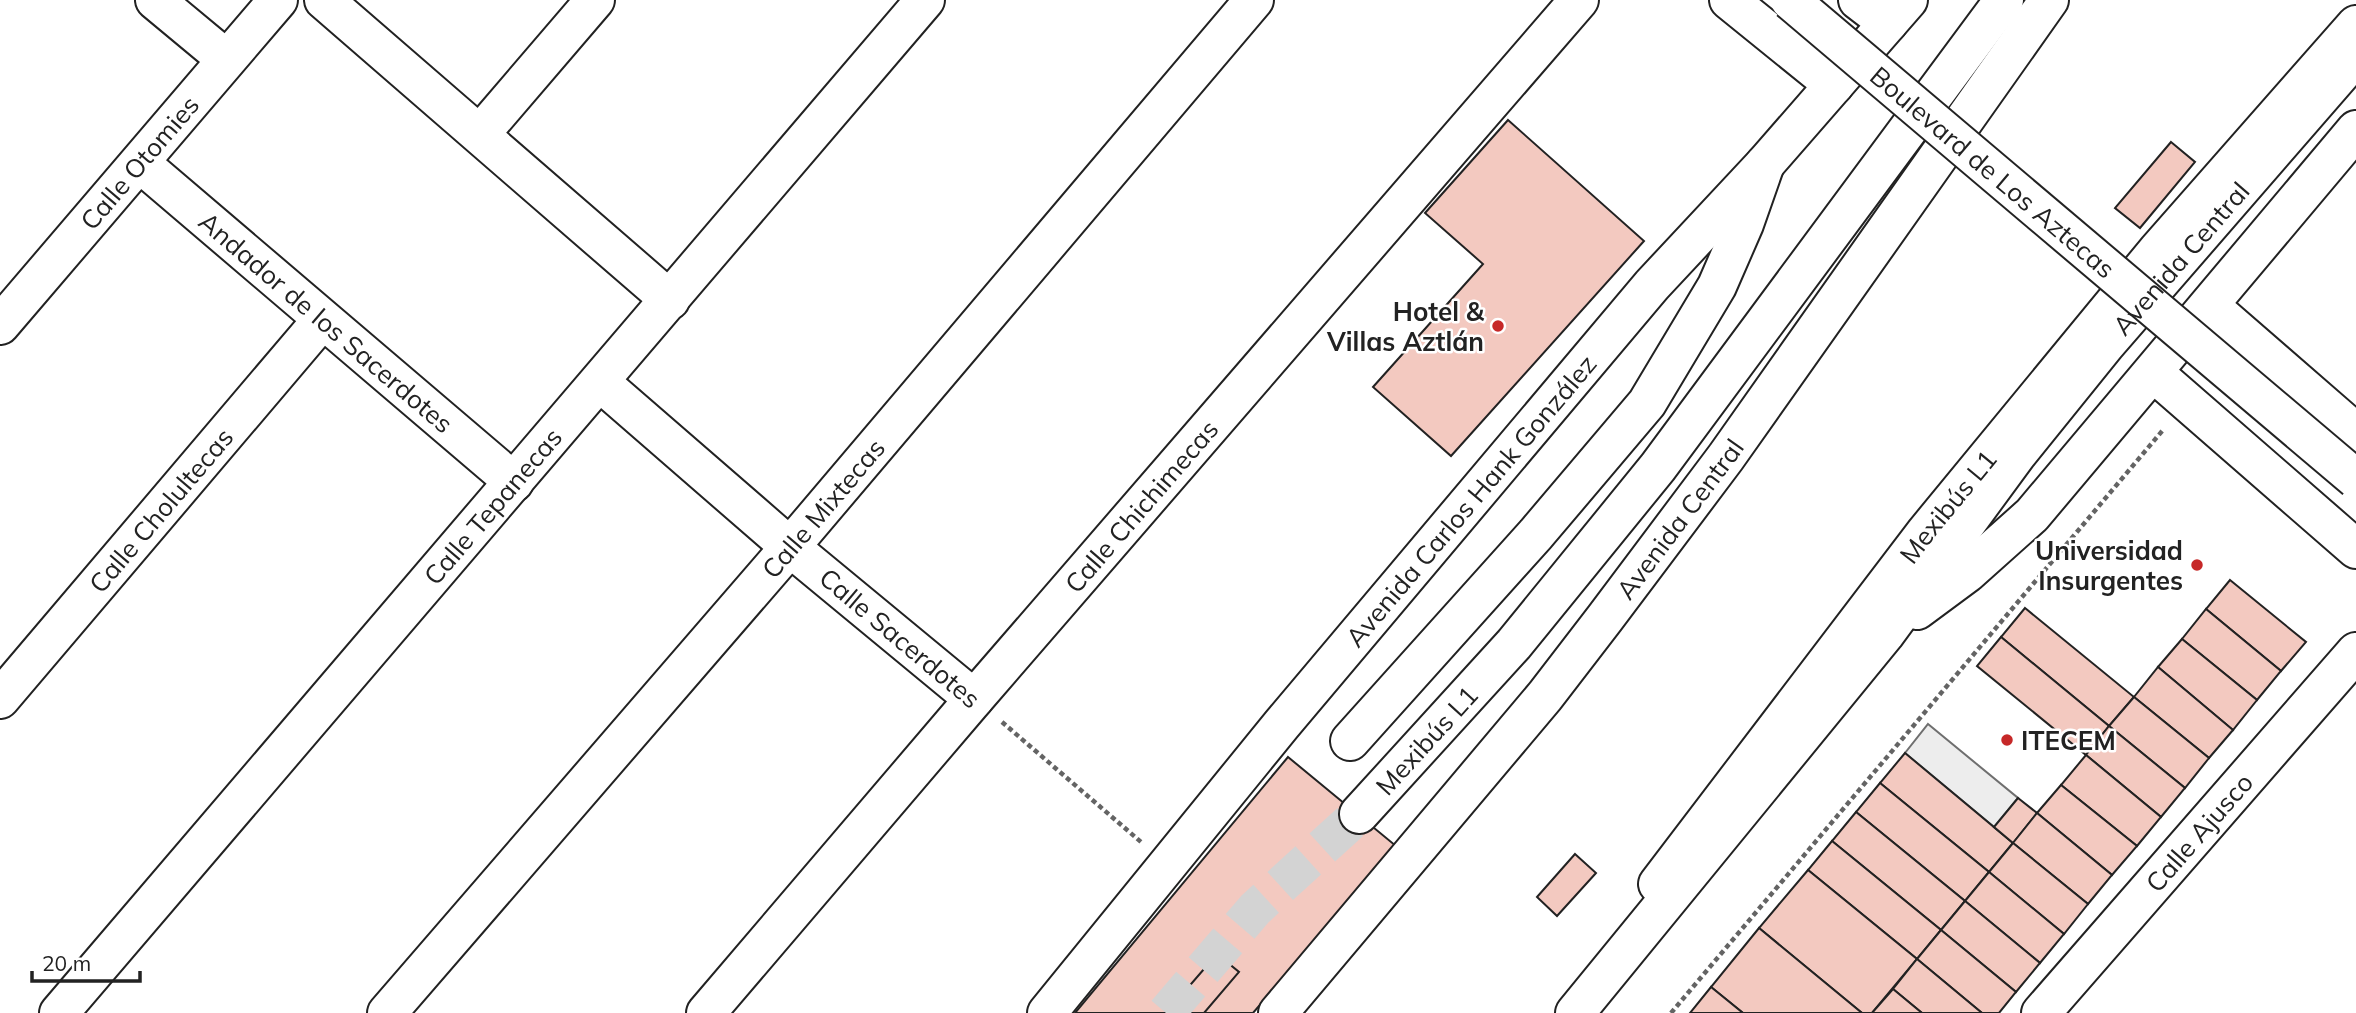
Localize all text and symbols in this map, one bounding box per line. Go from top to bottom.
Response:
street label: Boulevard de Los Aztecas [1864,59,2122,285]
street label: Calle Otomies [73,88,206,236]
street label: Avenida Central [2105,175,2256,342]
street label: Andador de los Sacerdotes [192,204,460,440]
place label: Hotel & Villas Aztlán [1326,295,1485,358]
marker: Hotel & Villas Aztlán [1490,318,1506,334]
street label: Avenida Carlos Hank González [1338,348,1603,653]
street label: Calle Chichimecas [1057,413,1225,599]
street label: Calle Cholultecas [81,421,240,599]
street label: Calle Tepanecas [416,421,569,591]
street label: Calle Mixtecas [754,431,892,585]
street label: Avenida Central [1609,432,1750,606]
street label: Mexibús L1 [1892,443,2003,570]
place label: Universidad Insurgentes [2035,534,2183,597]
marker: Universidad Insurgentes [2189,557,2205,573]
street label: Calle Sacerdotes [813,561,987,715]
street label: Mexibús L1 [1368,679,1485,802]
place label: ITECEM [2021,724,2116,757]
marker: ITECEM [1999,732,2015,748]
street label: Calle Ajusco [2138,766,2260,898]
scale bar [32,940,140,984]
text: 20 m [42,950,91,976]

